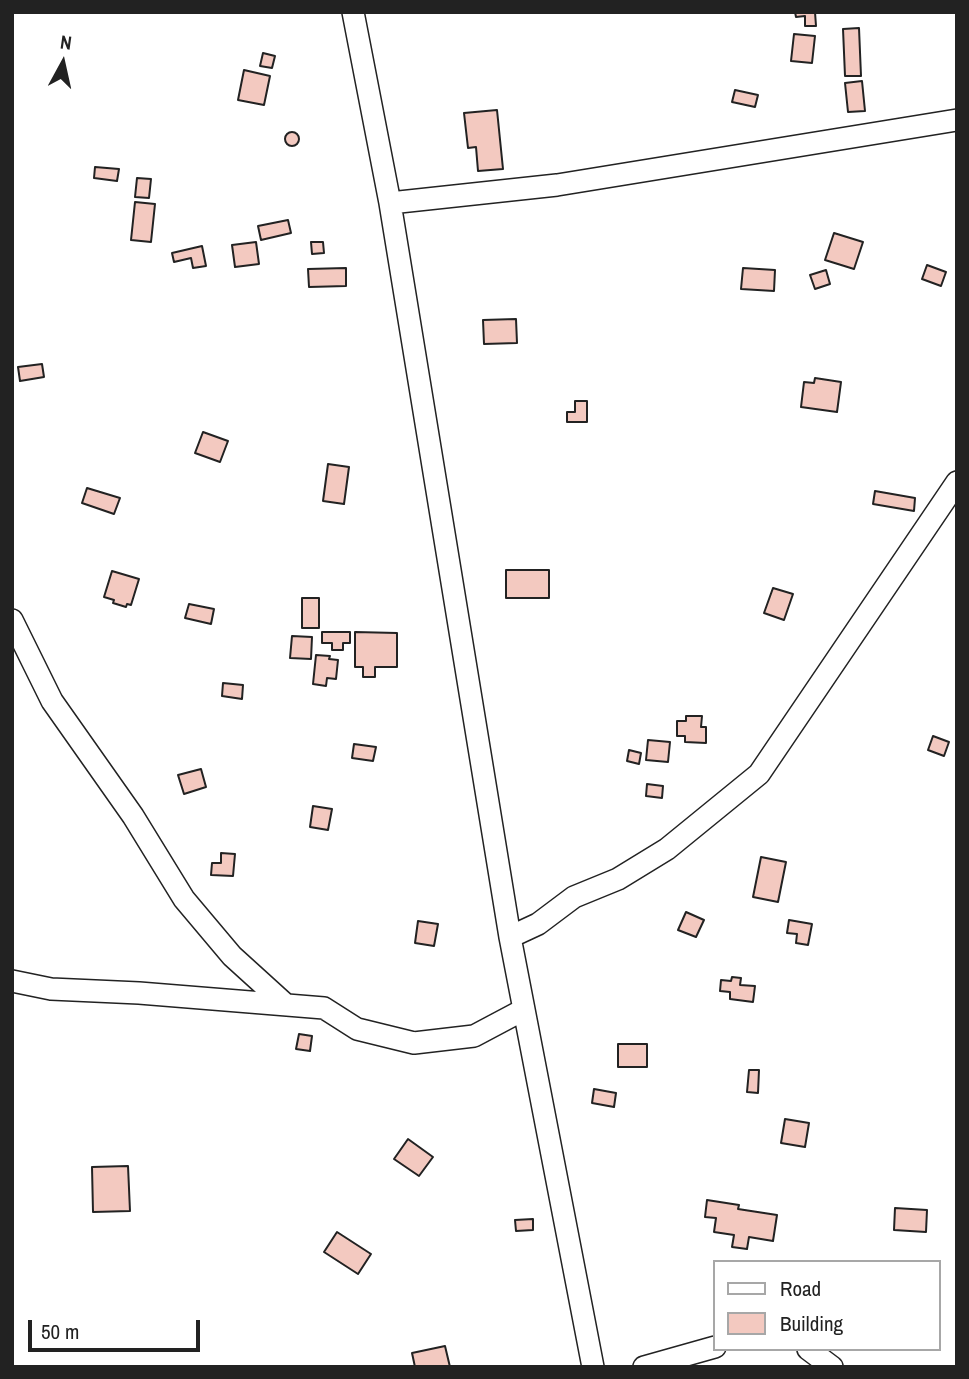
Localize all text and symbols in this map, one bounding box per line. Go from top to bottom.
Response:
north arrow [28,28,98,98]
text: N [59,29,73,56]
legend [713,1260,941,1351]
text: Road [780,1274,821,1303]
scale bar [32,1306,203,1350]
text: Building [780,1309,843,1338]
text: 50 m [41,1317,79,1346]

